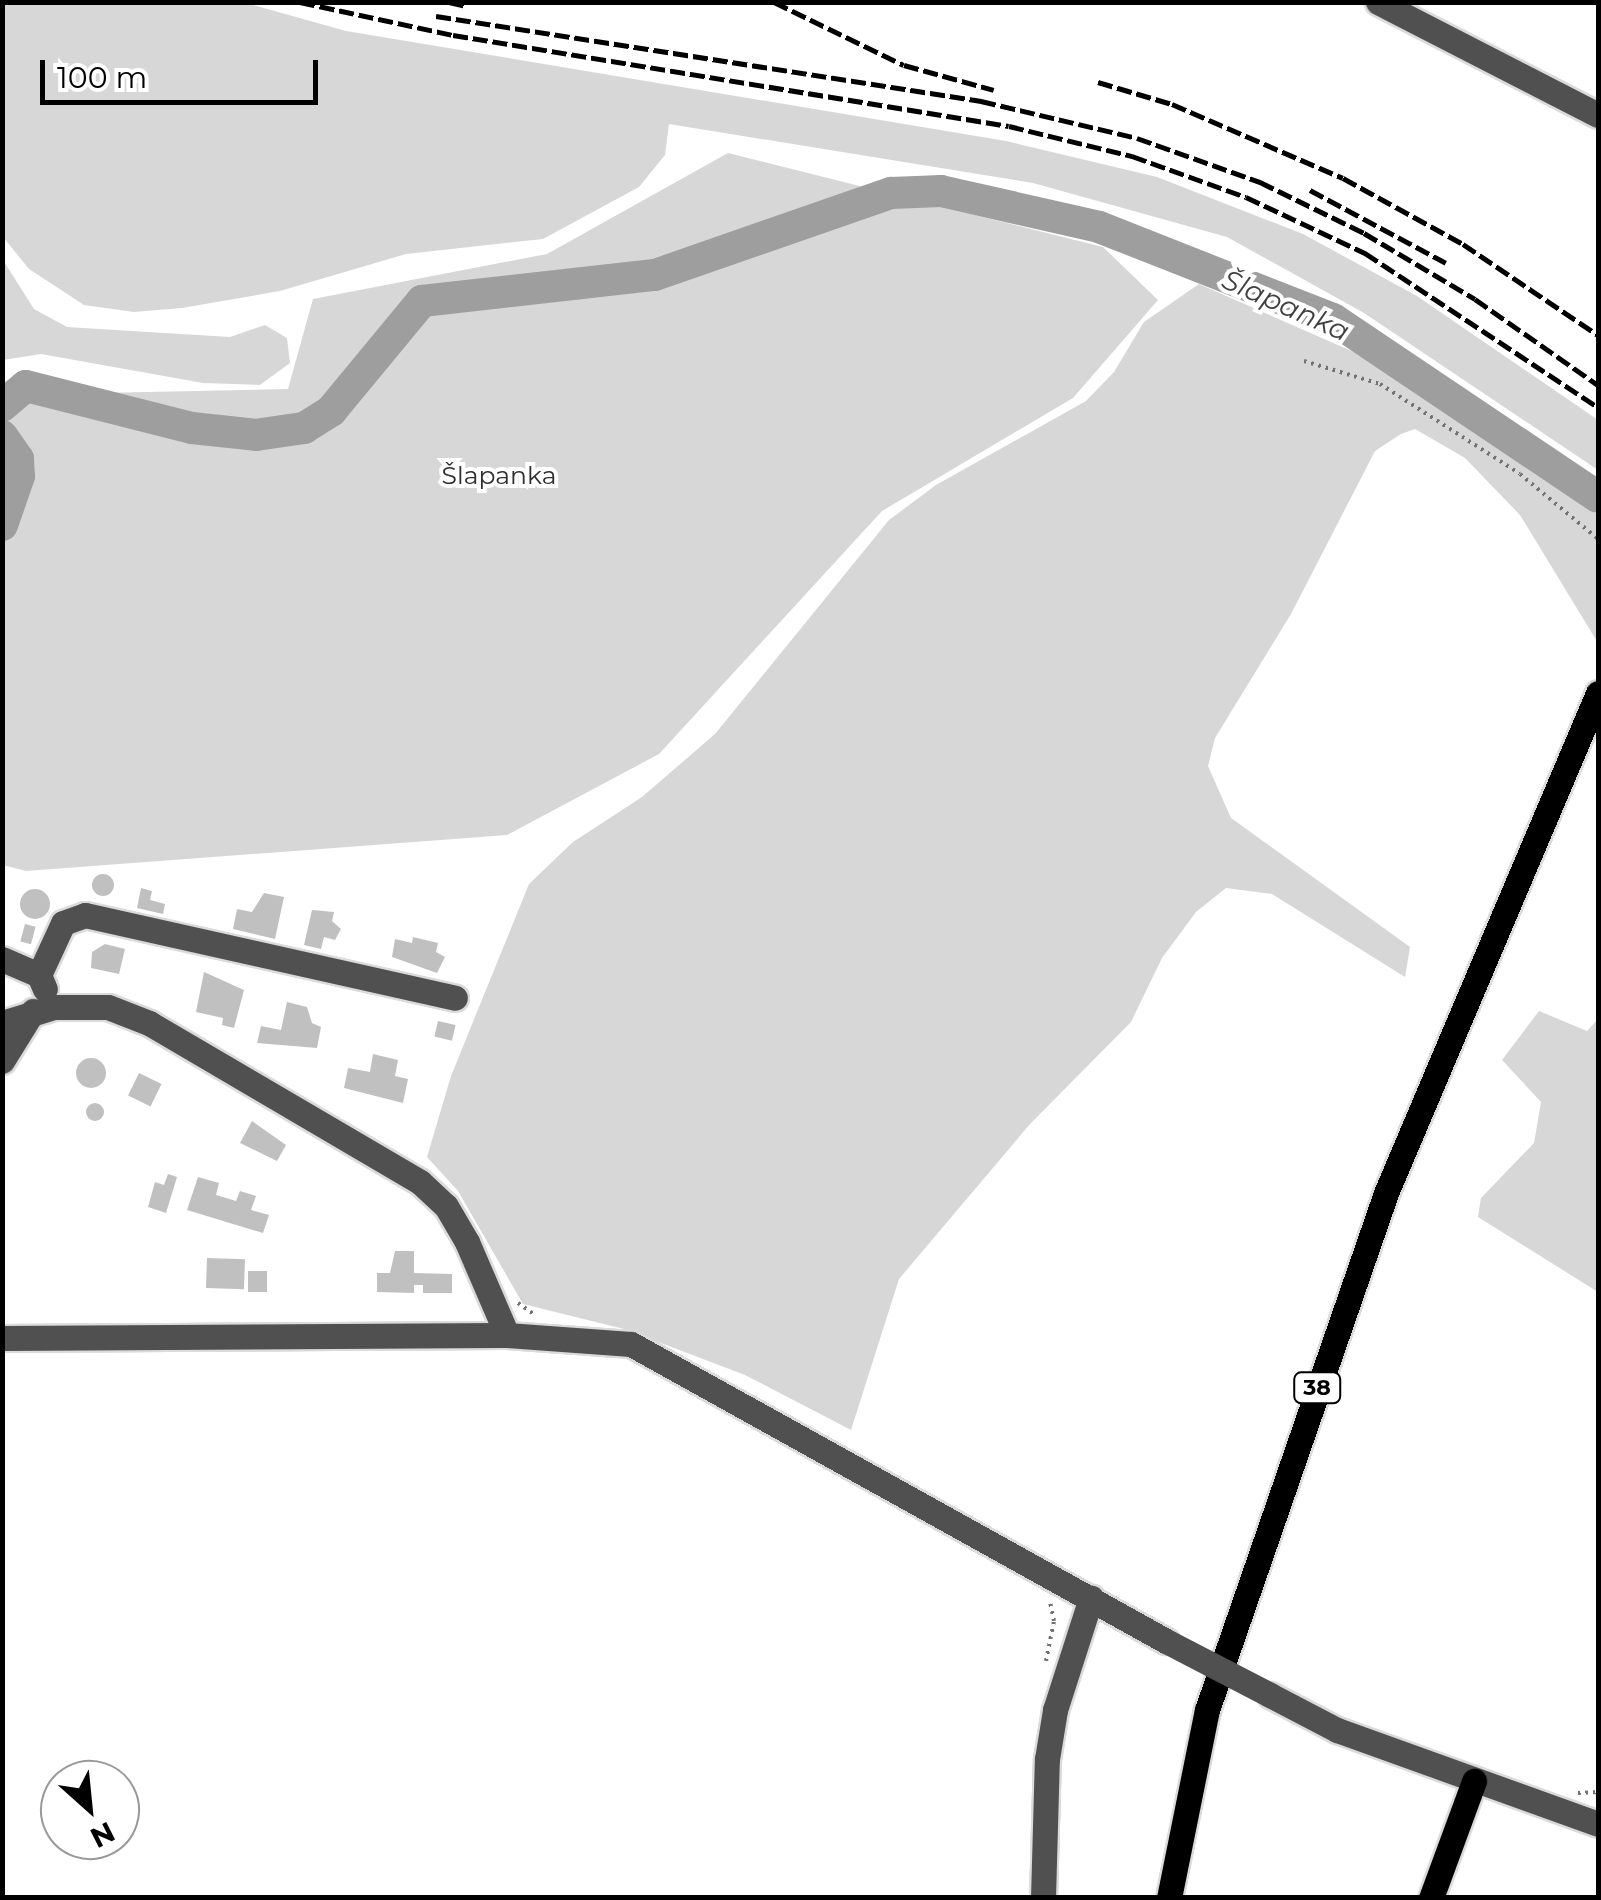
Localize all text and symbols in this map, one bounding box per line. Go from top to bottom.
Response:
scale bar [45,40,322,102]
text: 100 m [57,59,147,96]
water label: Šlapanka [1217,262,1355,348]
park label: Šlapanka [442,460,556,490]
road number: 38 [1292,1371,1342,1405]
north arrow [40,1760,140,1860]
text: N [85,1815,121,1855]

